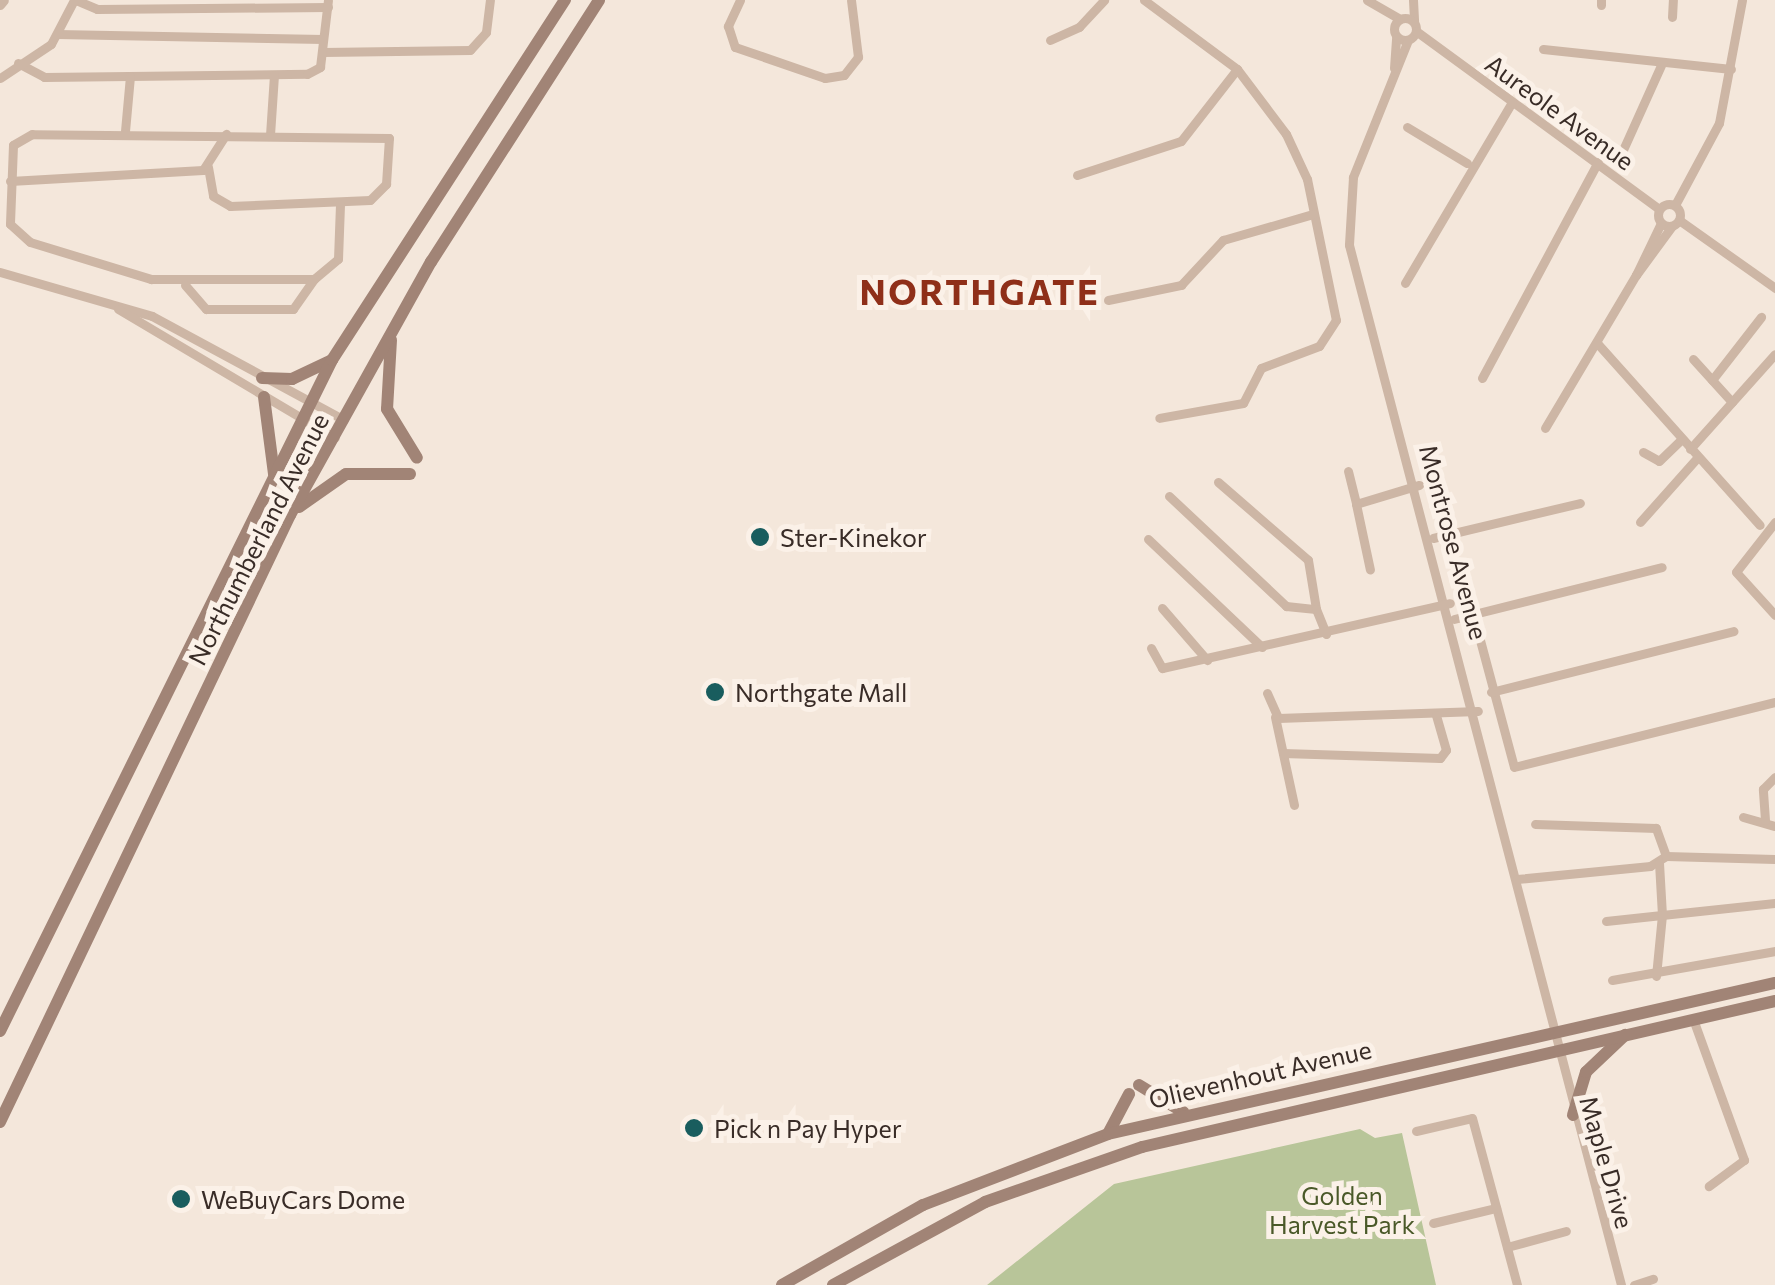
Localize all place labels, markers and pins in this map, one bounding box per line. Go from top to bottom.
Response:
place label: Ster-Kinekor [780,522,927,552]
marker: Ster-Kinekor [749,526,771,548]
place label: Northgate Mall [735,677,907,707]
marker: Northgate Mall [704,681,726,703]
place label: Pick n Pay Hyper [714,1113,902,1143]
marker: Pick n Pay Hyper [683,1117,705,1139]
place label: WeBuyCars Dome [201,1184,405,1214]
marker: WeBuyCars Dome [170,1188,192,1210]

